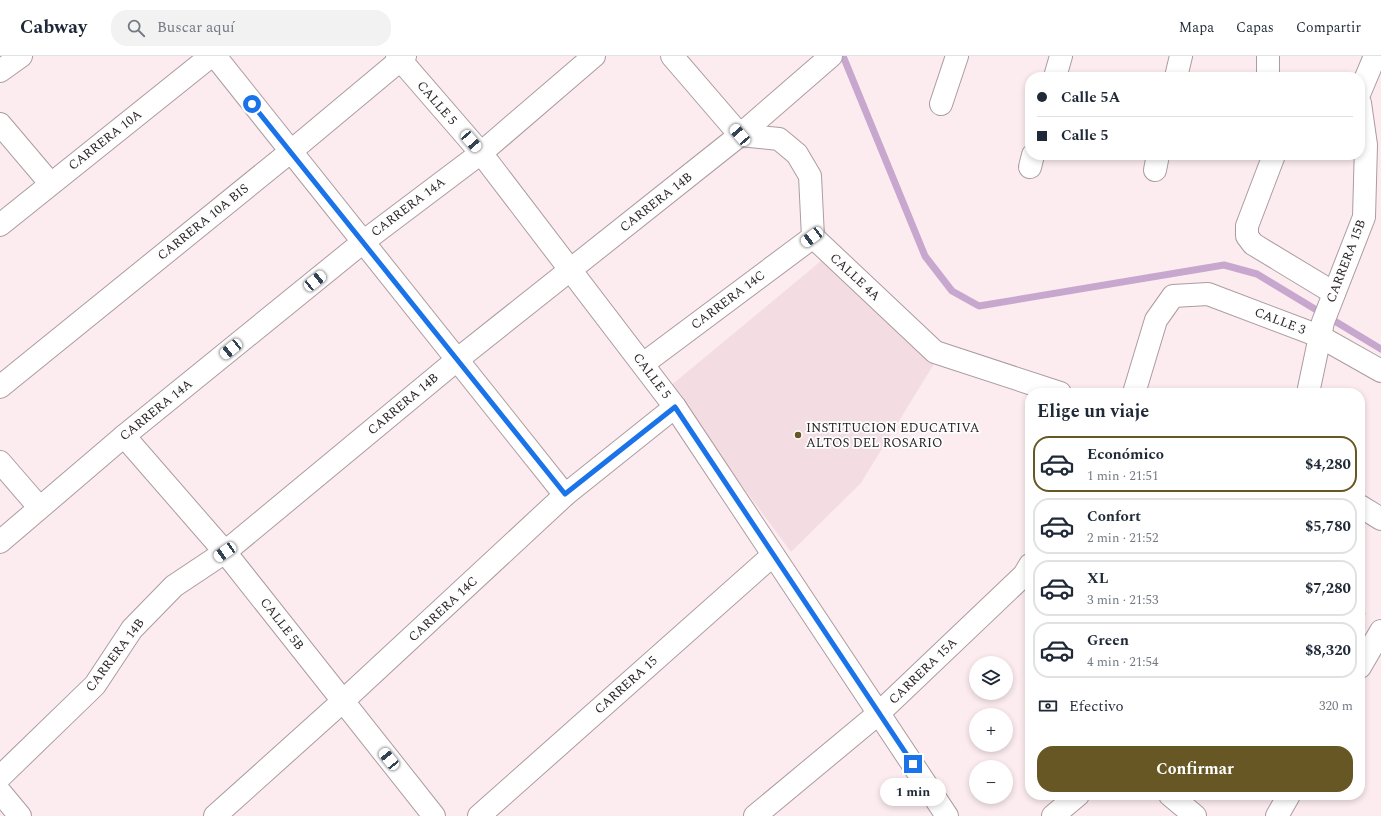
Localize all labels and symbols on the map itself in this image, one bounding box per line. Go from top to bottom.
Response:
street label: CALLE 5 [412,76,462,130]
route start [243,95,261,113]
street label: CARRERA 10A [64,105,146,175]
car [728,122,752,148]
car [459,128,483,154]
street label: CARRERA 14B [615,167,697,237]
street label: CARRERA 14A [366,172,450,242]
street label: CARRERA 10A BIS [153,179,253,265]
street label: CARRERA 15B [1321,216,1371,306]
car [799,225,825,249]
street label: CALLE 4A [825,248,885,306]
street label: CARRERA 14C [687,265,769,335]
car [302,269,328,293]
street label: CALLE 3 [1252,302,1309,340]
car [218,337,244,361]
street label: CALLE 5 [628,349,676,403]
street label: CARRERA 14B [363,368,443,440]
street label: CARRERA 14A [115,374,197,446]
place label: INSTITUCION EDUCATIVA ALTOS DEL ROSARIO [806,418,980,453]
marker: INSTITUCION EDUCATIVA ALTOS DEL ROSARIO [793,430,803,440]
car [212,540,238,564]
street label: CARRERA 14C [404,571,482,647]
street label: CALLE 5B [255,593,309,655]
street label: CARRERA 14B [81,614,149,696]
street label: CARRERA 15A [884,633,962,709]
street label: CARRERA 15 [590,651,662,719]
car [377,746,401,772]
route end [904,755,922,773]
callout: 1 min [880,778,946,806]

